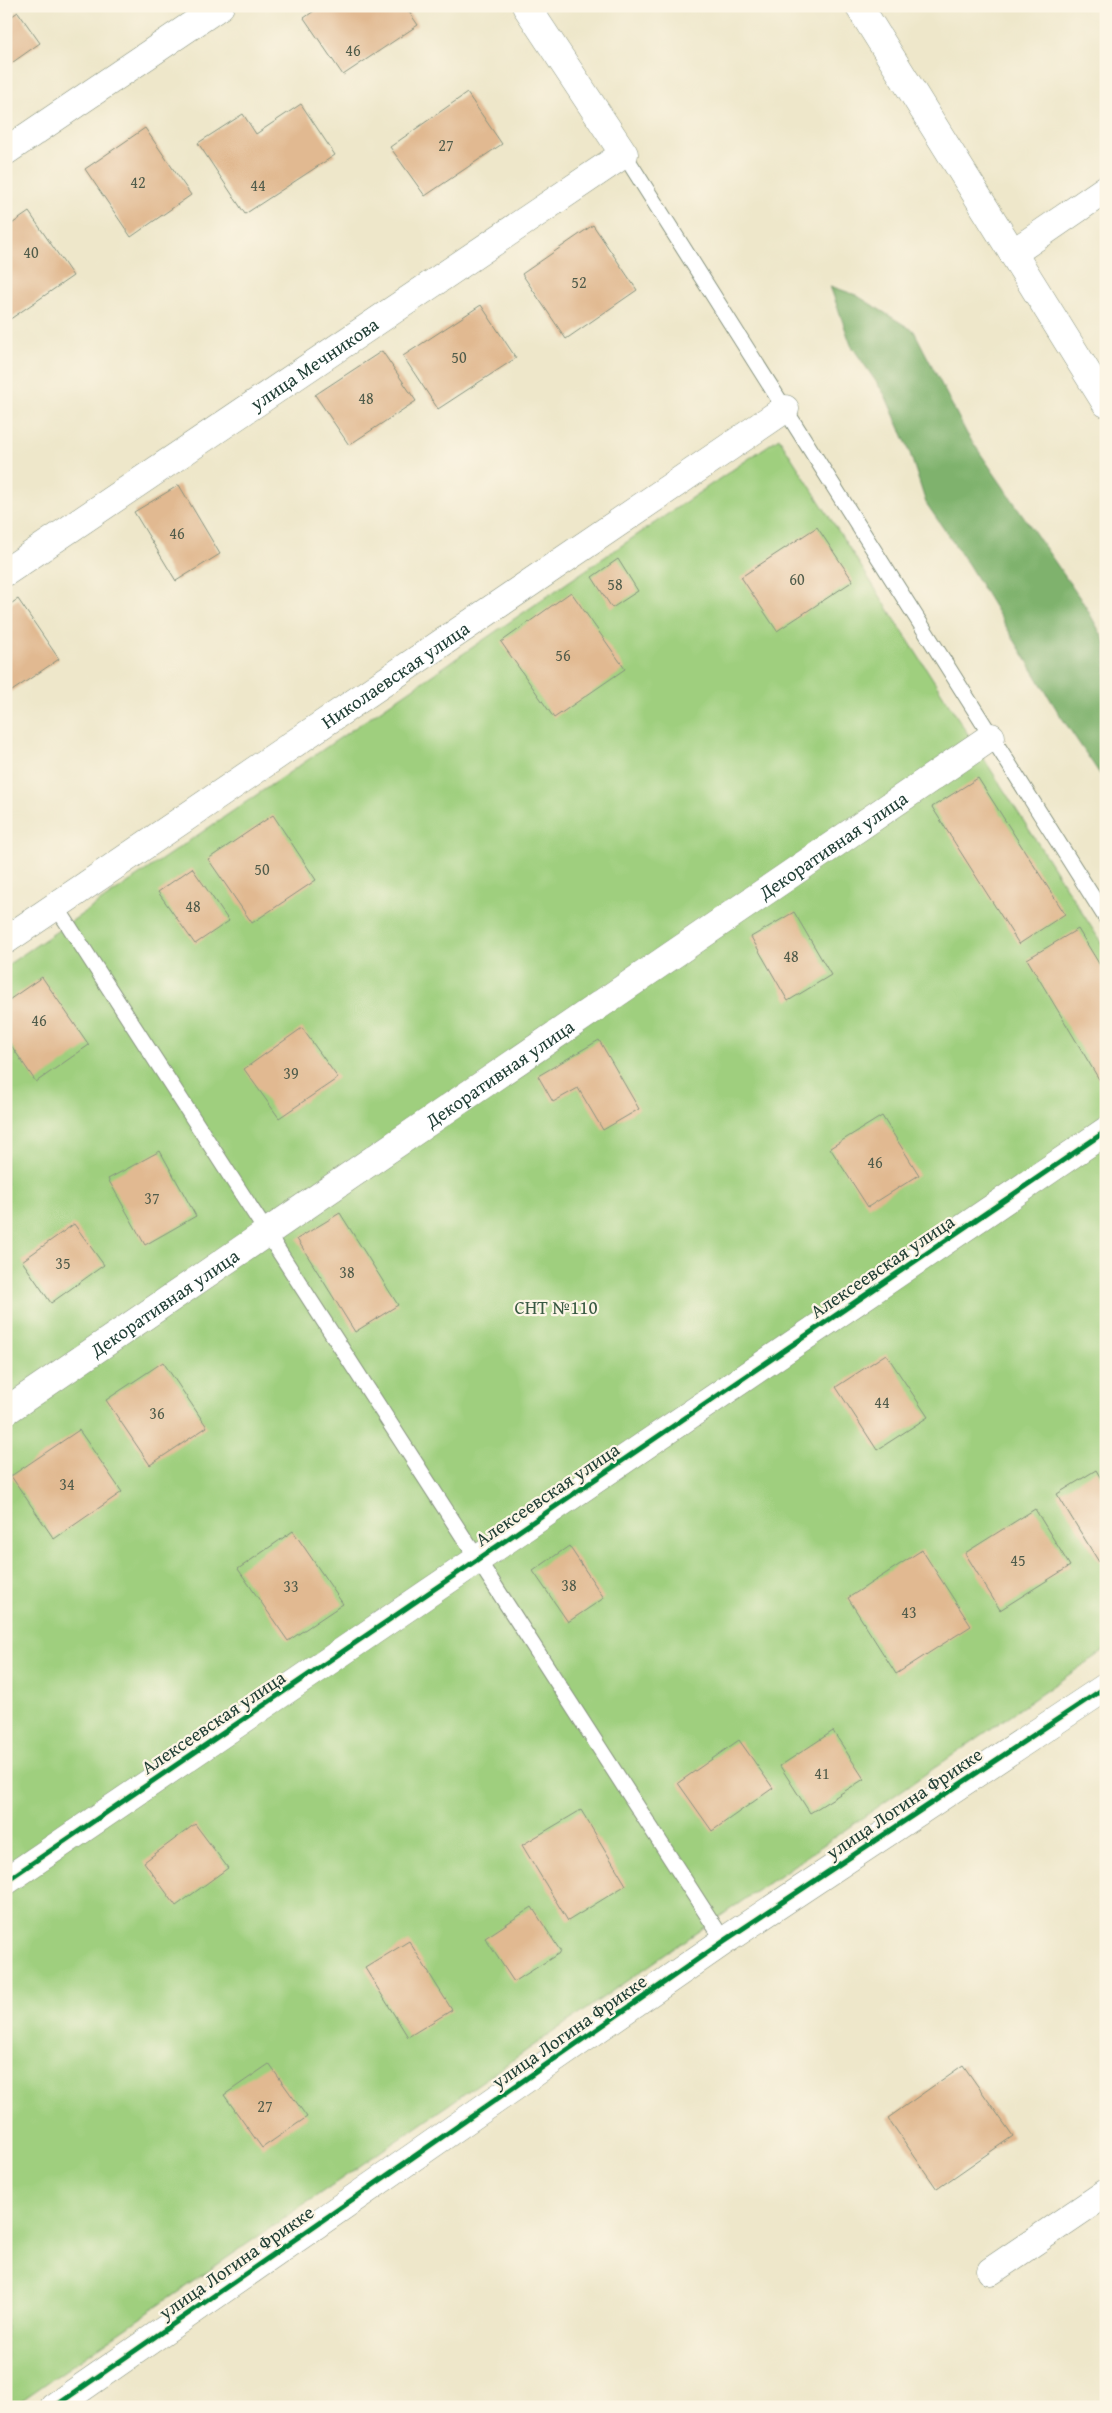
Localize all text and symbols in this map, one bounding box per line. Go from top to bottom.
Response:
house number: 46 [345,38,361,62]
house number: 27 [438,133,454,157]
house number: 42 [130,170,146,194]
house number: 44 [250,173,266,197]
house number: 40 [23,240,39,264]
house number: 52 [571,270,587,294]
street label: улица Мечникова [243,310,384,418]
house number: 50 [451,345,467,369]
house number: 48 [358,386,374,410]
house number: 46 [169,521,185,545]
house number: 60 [789,567,805,591]
house number: 58 [607,572,623,596]
street label: Николаевская улица [315,614,475,735]
house number: 56 [555,643,571,667]
street label: Декоративная улица [752,784,913,907]
house number: 50 [254,857,270,881]
house number: 48 [185,894,201,918]
house number: 48 [783,944,799,968]
house number: 46 [31,1008,47,1032]
street label: Декоративная улица [419,1012,580,1135]
house number: 39 [283,1061,299,1085]
house number: 46 [867,1150,883,1174]
house number: 37 [144,1186,160,1210]
street label: Алексеевская улица [804,1207,960,1325]
street label: Декоративная улица [83,1242,245,1364]
house number: 35 [55,1251,71,1275]
house number: 38 [339,1260,355,1284]
park label: СНТ №110 [514,1293,598,1321]
house number: 44 [874,1390,890,1414]
house number: 36 [149,1401,165,1425]
street label: Алексеевская улица [469,1435,625,1553]
house number: 34 [59,1472,75,1496]
house number: 45 [1010,1548,1026,1572]
house number: 38 [561,1573,577,1597]
house number: 33 [283,1574,299,1598]
house number: 43 [901,1600,917,1624]
street label: Алексеевская улица [135,1663,291,1781]
street label: улица Логина Фрикке [819,1740,988,1866]
house number: 41 [814,1761,830,1785]
street label: улица Логина Фрикке [485,1967,652,2096]
house number: 27 [257,2094,273,2118]
street label: улица Логина Фрикке [152,2198,319,2327]

